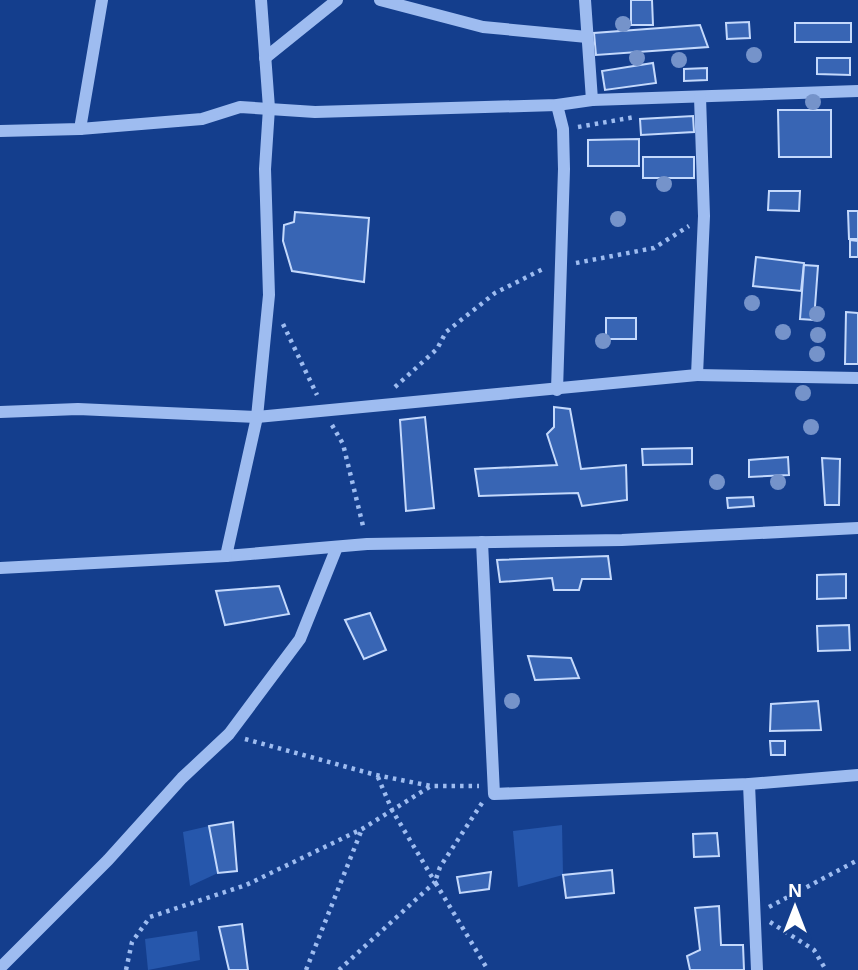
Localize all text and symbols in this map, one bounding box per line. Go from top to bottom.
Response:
north arrow [760,872,830,942]
text: N [788,880,802,901]

